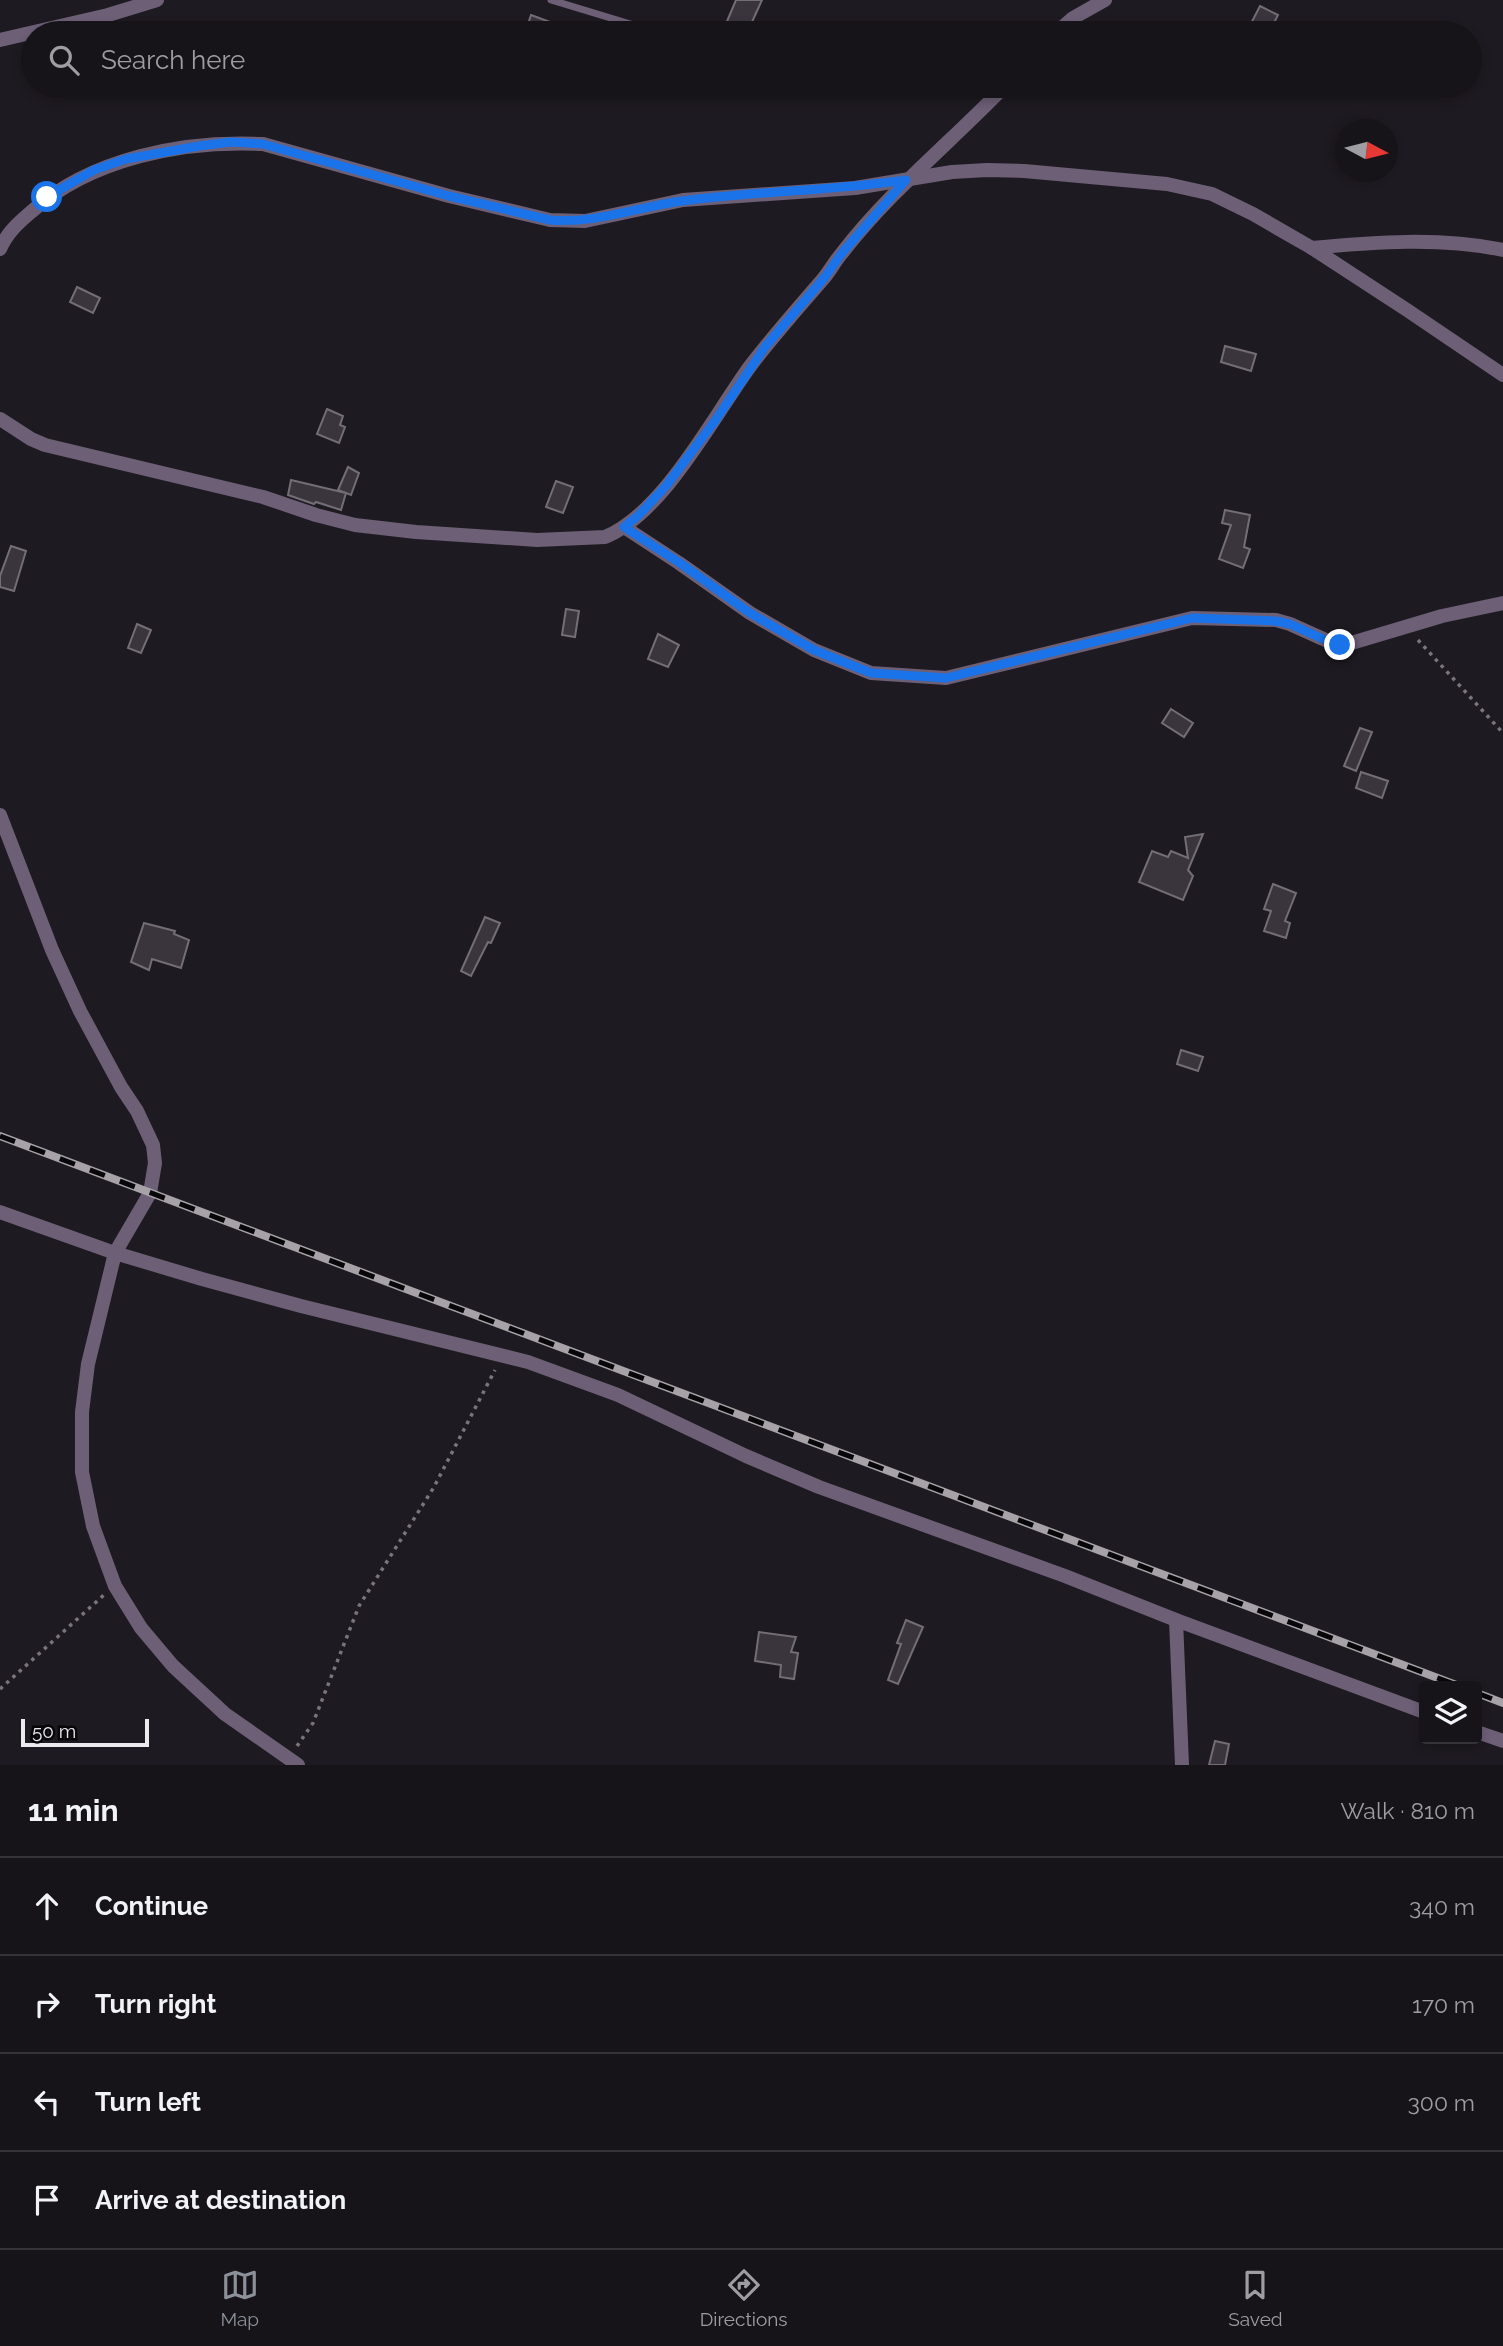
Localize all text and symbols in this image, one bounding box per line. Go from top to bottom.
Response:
search box [21,21,1482,98]
icon: search [45,41,83,79]
text: Search here [101,45,245,75]
north arrow [1335,119,1398,182]
route start [31,181,62,212]
route end [1324,629,1355,660]
map controls [1419,1681,1482,1744]
button: layers [1419,1681,1482,1744]
scale bar [21,1716,149,1748]
text: 50 m [32,1720,76,1742]
text: 11 min [28,1793,119,1828]
text: Walk · 810 m [1341,1797,1475,1824]
icon: ahead [28,1887,66,1925]
text: Continue [95,1891,208,1921]
text: 340 m [1409,1893,1475,1920]
icon: right [28,1985,66,2023]
text: Turn right [95,1989,216,2019]
text: 170 m [1412,1991,1475,2018]
icon: left [28,2083,66,2121]
text: Turn left [95,2087,201,2117]
text: 300 m [1408,2089,1475,2116]
icon: arrive [28,2181,66,2219]
text: Arrive at destination [95,2185,346,2215]
tab: Map [220,2266,259,2330]
tab: Directions [700,2266,788,2330]
tab: Saved [1228,2266,1283,2330]

